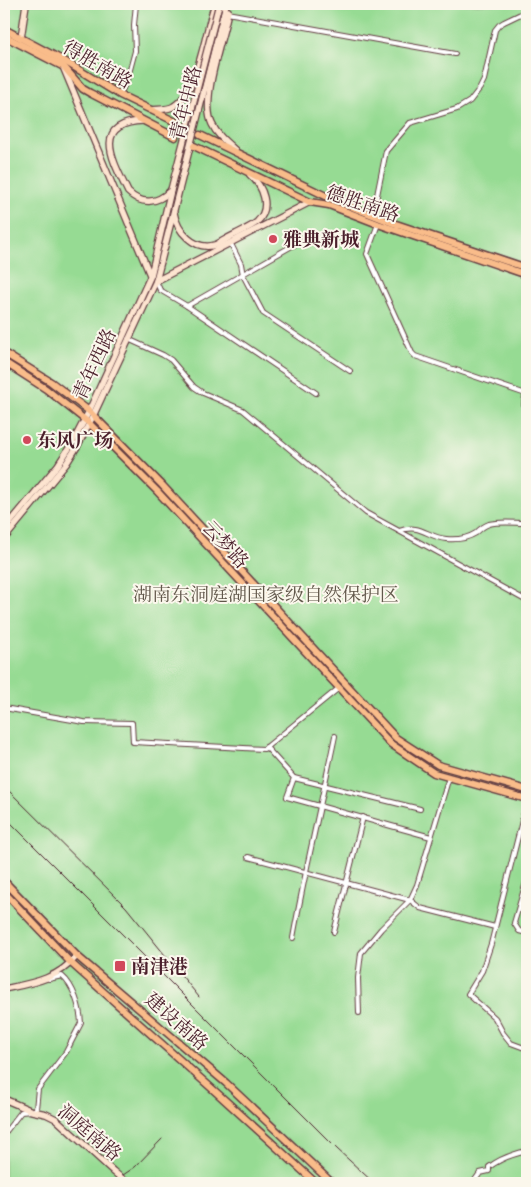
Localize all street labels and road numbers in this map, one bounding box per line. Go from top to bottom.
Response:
street label: 得胜南路 [59,35,136,93]
street label: 青年中路 [165,63,206,143]
street label: 德胜南路 [323,180,403,227]
street label: 青年西路 [68,325,121,404]
street label: 云梦路 [198,516,253,573]
street label: 建设南路 [140,988,213,1055]
street label: 洞庭南路 [53,1099,126,1166]

